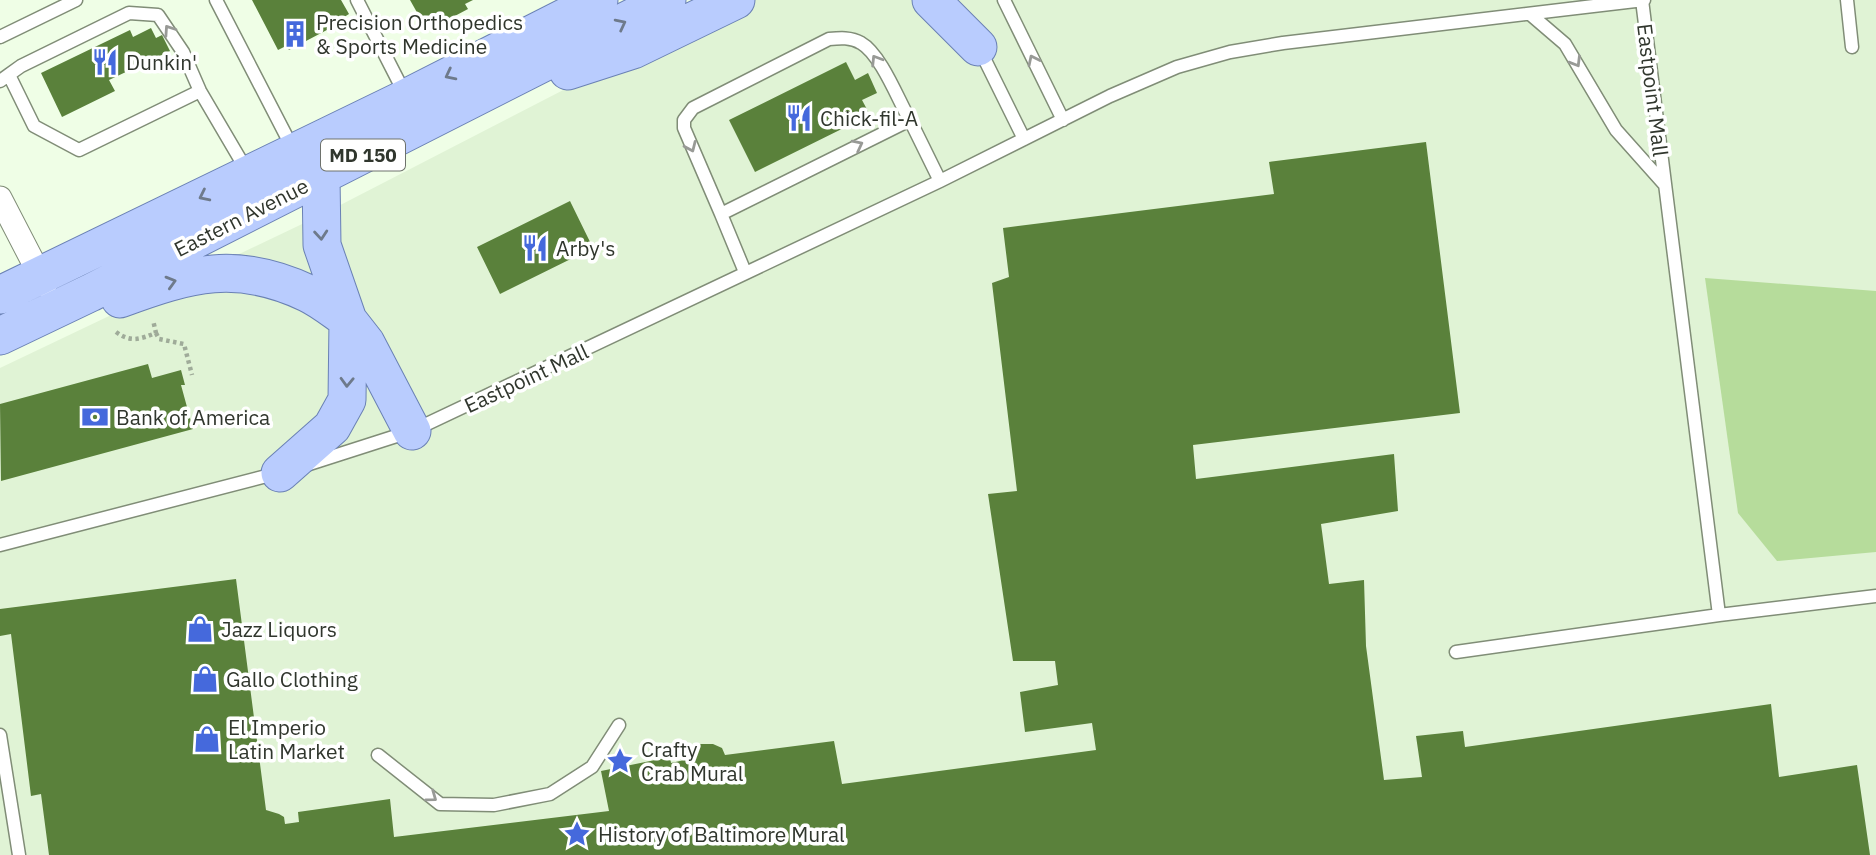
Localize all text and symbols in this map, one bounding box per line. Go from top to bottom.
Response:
place label: Precision Orthopedics & Sports Medicine [316,8,523,60]
one-way arrow [614,18,626,32]
building icon: Precision Orthopedics & Sports Medicine [280,19,310,49]
street label: Eastpoint Mall [1631,22,1675,158]
one-way arrow [164,25,177,38]
restaurant icon: Dunkin' [90,47,120,77]
place label: Dunkin' [126,48,197,76]
one-way arrow [871,55,884,68]
one-way arrow [1028,55,1042,67]
one-way arrow [1568,55,1581,68]
one-way arrow [445,67,457,81]
restaurant icon: Chick-fil-A [784,103,814,133]
place label: Chick-fil-A [820,104,918,132]
road number: MD 150 [321,140,405,170]
one-way arrow [683,140,697,152]
one-way arrow [851,140,863,154]
street label: Eastern Avenue [169,171,313,263]
one-way arrow [199,188,211,202]
one-way arrow [313,230,328,241]
restaurant icon: Arby's [520,233,550,263]
place label: Arby's [556,234,615,262]
one-way arrow [164,276,176,291]
street label: Eastpoint Mall [459,337,593,419]
one-way arrow [340,377,355,388]
bank icon: Bank of America [80,402,110,432]
place label: Bank of America [116,403,270,431]
shop icon: Jazz Liquors [185,614,215,644]
place label: Jazz Liquors [221,615,337,643]
shop icon: Gallo Clothing [190,664,220,694]
place label: Gallo Clothing [226,665,358,693]
place label: El Imperio Latin Market [228,713,345,765]
shop icon: El Imperio Latin Market [192,724,222,754]
place label: Crafty Crab Mural [641,735,744,787]
place icon: Crafty Crab Mural [605,746,635,776]
one-way arrow [424,789,436,801]
place icon: History of Baltimore Mural [562,819,592,849]
place label: History of Baltimore Mural [598,820,845,848]

